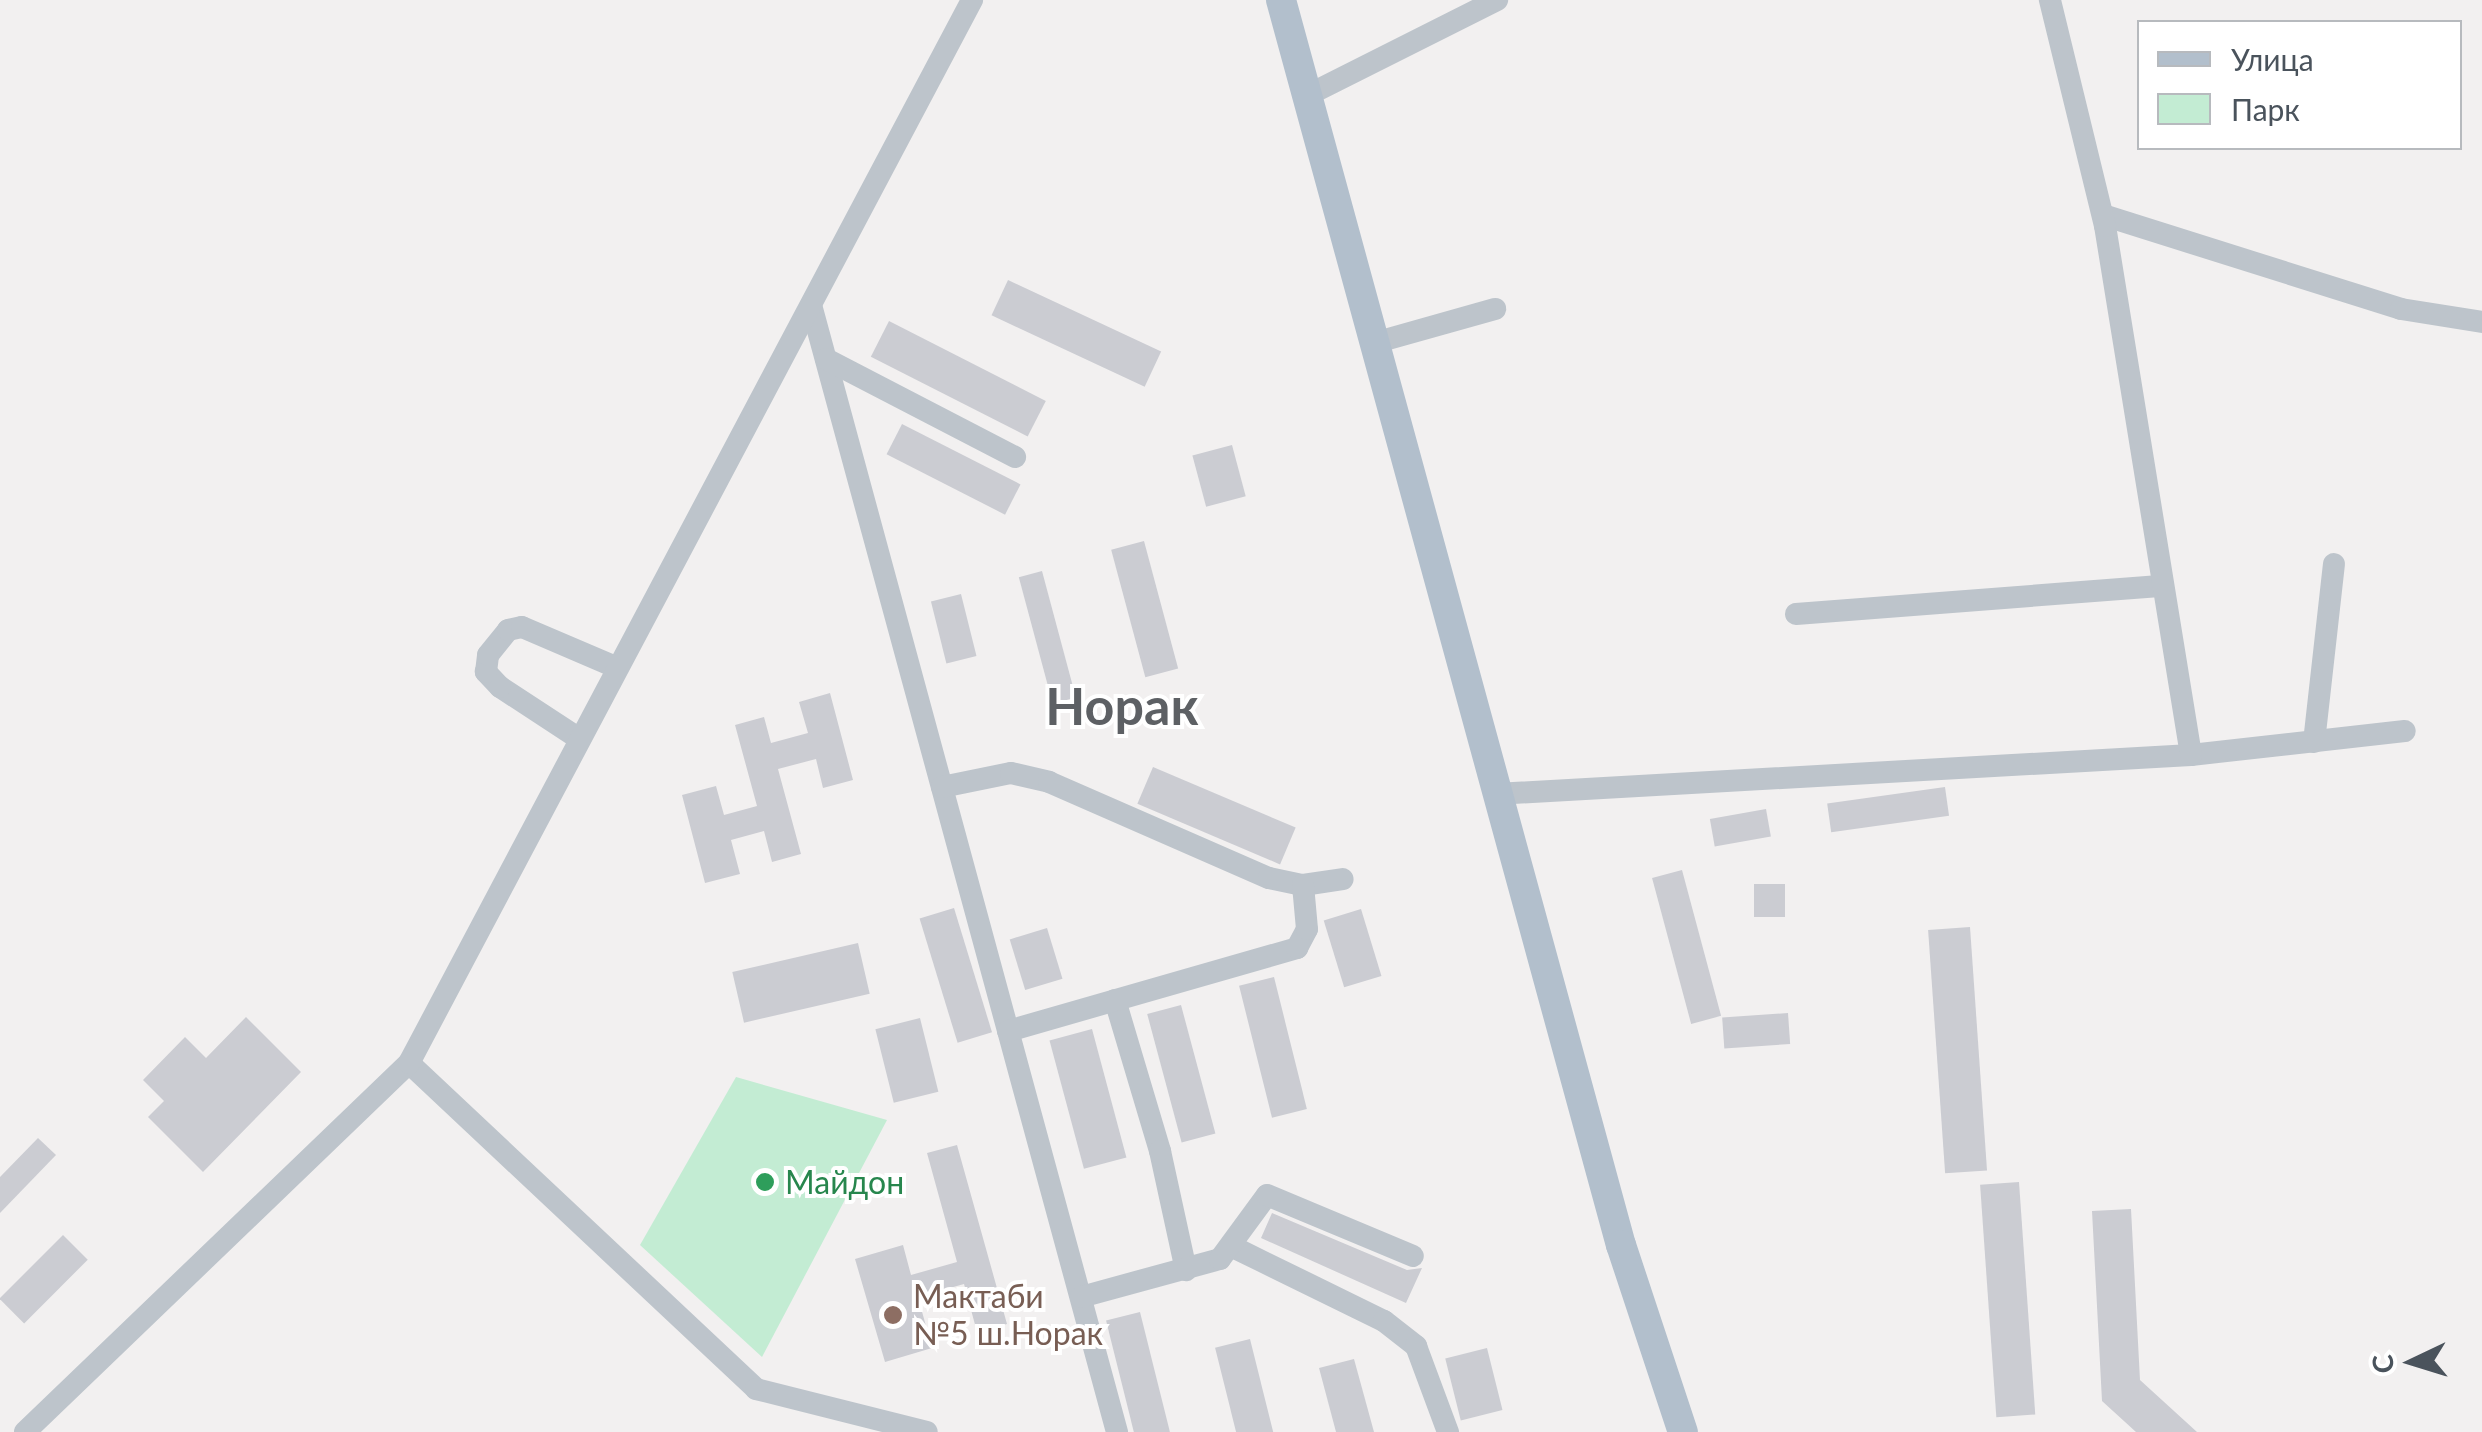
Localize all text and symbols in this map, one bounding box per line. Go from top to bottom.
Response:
legend [2137,20,2462,150]
text: Улица [2231,41,2314,77]
text: Парк [2231,91,2300,127]
district label: Норак [1045,675,1199,737]
place label: Майдон [785,1163,904,1201]
marker: Майдон [754,1171,776,1193]
place label: Мактаби №5 ш.Норак [913,1278,1103,1353]
marker: Мактаби №5 ш.Норак [882,1304,904,1326]
north arrow [2362,1312,2462,1412]
text: С [2364,1354,2400,1375]

